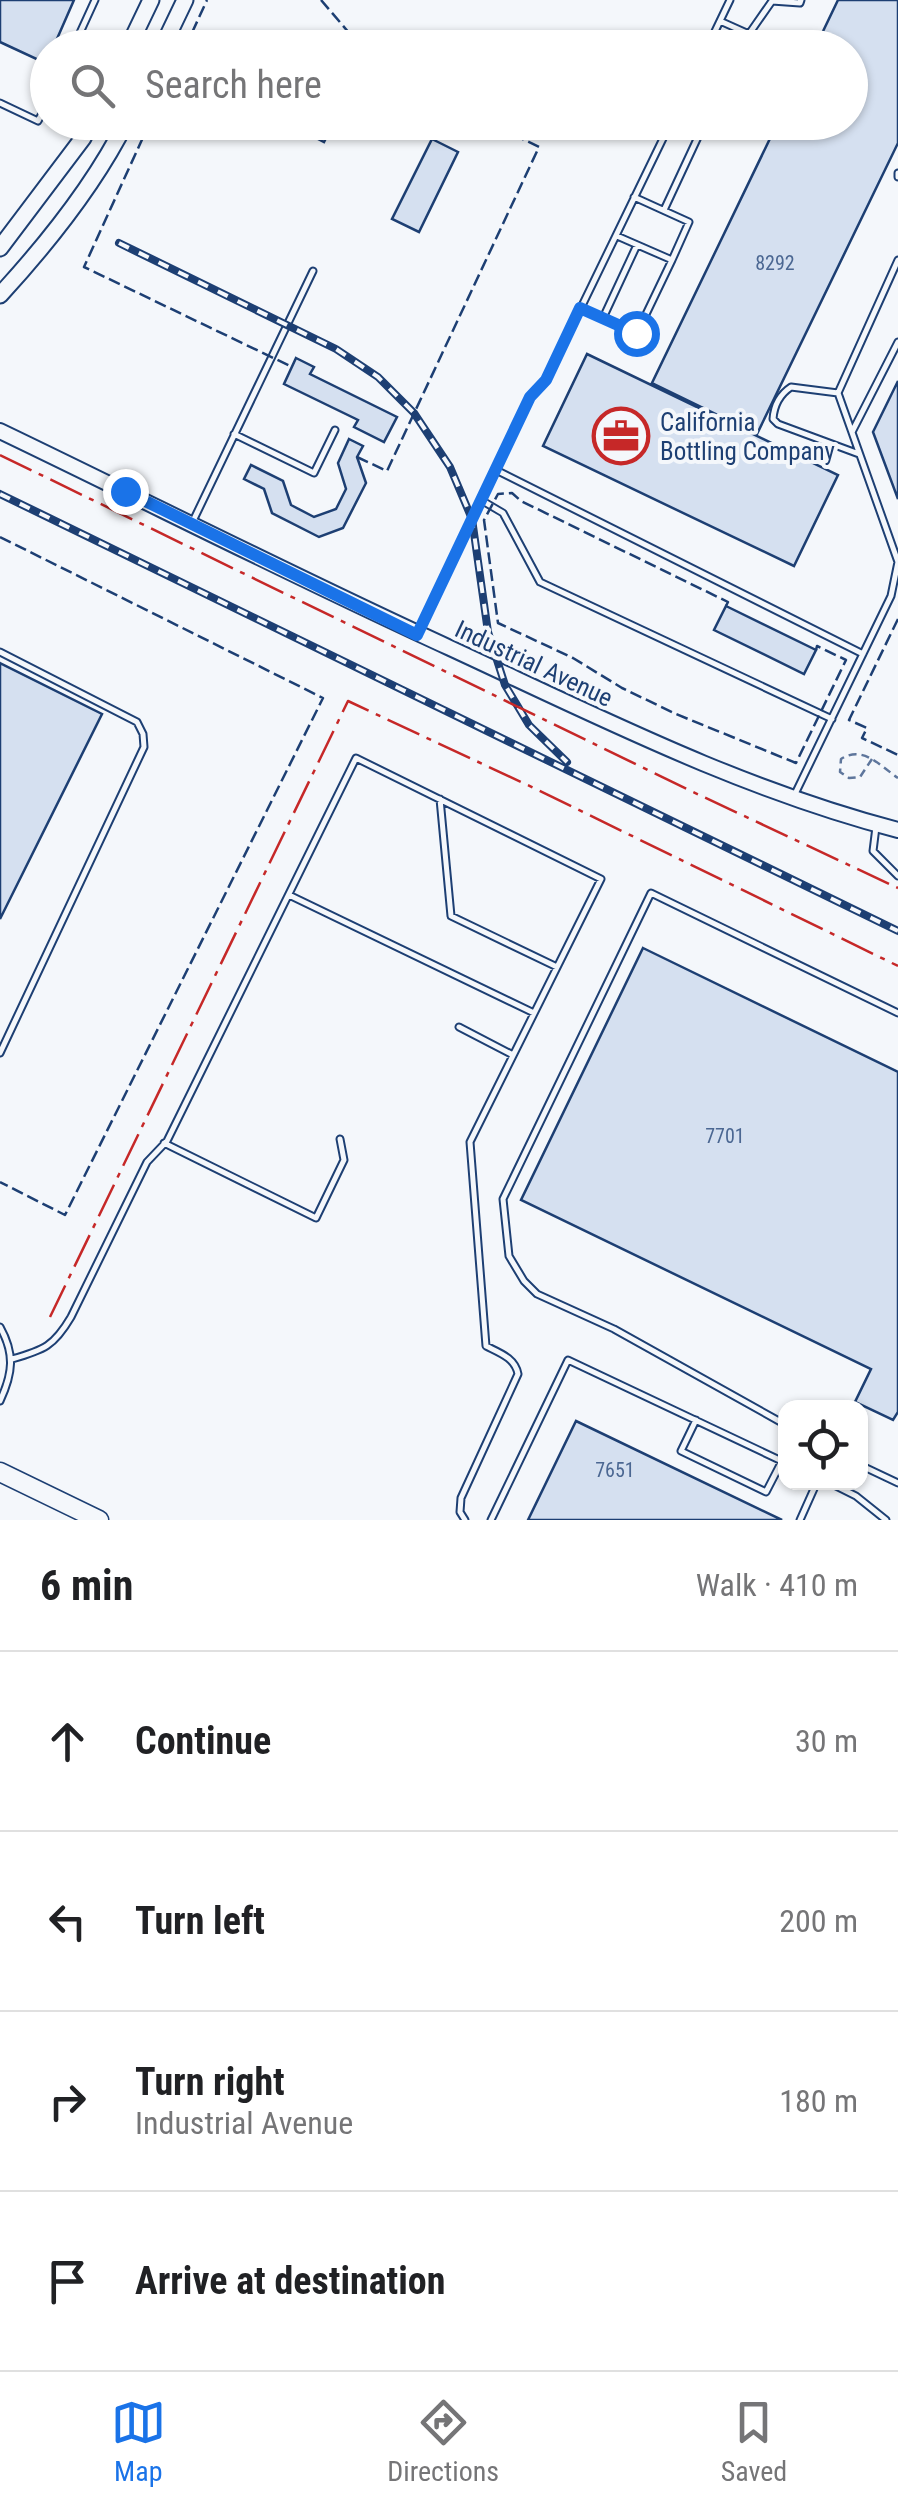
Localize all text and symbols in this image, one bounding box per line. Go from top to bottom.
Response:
search box [30,30,868,140]
icon: search [65,58,120,113]
text: Search here [145,63,322,107]
house number: 8292 [755,251,795,275]
route start [614,311,660,357]
office icon: California Bottling Company [591,406,651,466]
place label: California Bottling Company [660,408,835,466]
route end [103,469,149,515]
street label: Industrial Avenue [450,614,617,713]
house number: 7701 [705,1124,745,1148]
map controls [778,1400,868,1490]
button: locate [778,1400,868,1490]
house number: 7651 [595,1458,635,1482]
text: 6 min [40,1561,133,1610]
text: Walk · 410 m [696,1566,858,1604]
icon: ahead [40,1714,95,1769]
text: Continue [135,1719,271,1763]
text: 30 m [795,1722,858,1760]
icon: left [40,1894,95,1949]
text: Turn left [135,1899,265,1943]
text: 200 m [779,1902,858,1940]
text: Turn right [135,2060,285,2104]
icon: right [40,2074,95,2129]
text: 180 m [779,2082,858,2120]
text: Industrial Avenue [135,2104,353,2142]
icon: arrive [40,2254,95,2309]
text: Arrive at destination [135,2259,445,2303]
tab: Map [111,2395,166,2488]
tab: Directions [387,2395,499,2488]
tab: Saved [721,2395,787,2488]

